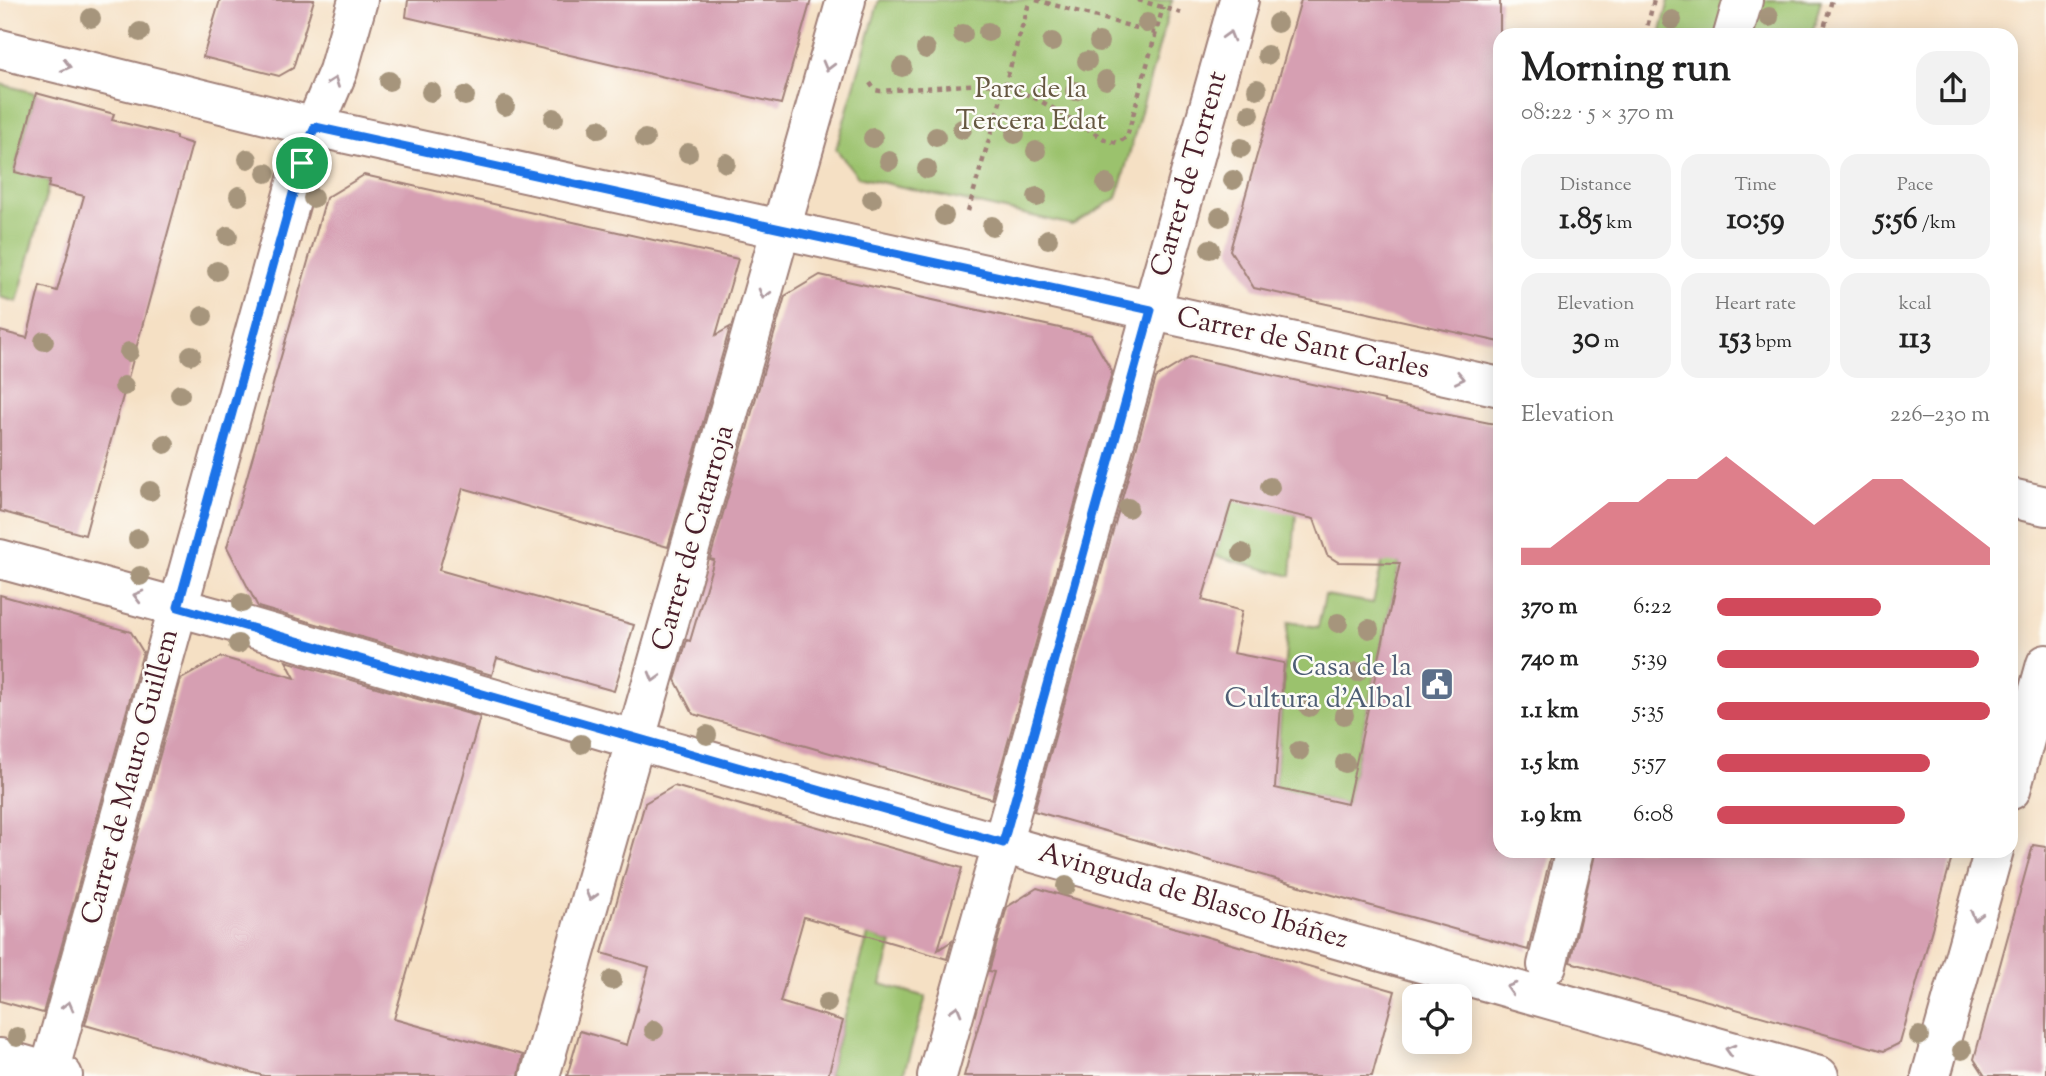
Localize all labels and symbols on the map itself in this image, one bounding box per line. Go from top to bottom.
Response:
one-way arrow [1221,31,1235,43]
one-way arrow [60,58,72,72]
one-way arrow [822,60,836,72]
street label: Carrer de Torrent [1142,66,1239,281]
park label: Parc de la Tercera Edat [956,70,1107,142]
one-way arrow [326,76,340,88]
pin [272,133,332,193]
one-way arrow [758,288,773,300]
street label: Carrer de Sant Carles [1173,298,1433,390]
one-way arrow [1454,370,1466,384]
street label: Carrer de Catarroja [643,420,745,656]
one-way arrow [132,590,144,604]
street label: Carrer de Mauro Guillem [72,625,190,929]
place label: Casa de la Cultura d'Albal [1225,648,1412,720]
public building icon: Casa de la Cultura d'Albal [1418,665,1456,703]
one-way arrow [647,671,662,683]
street label: Avinguda de Blasco Ibáñez [1034,834,1352,960]
one-way arrow [585,890,599,902]
one-way arrow [1969,910,1984,922]
one-way arrow [1505,981,1517,996]
one-way arrow [59,1000,74,1012]
one-way arrow [948,1005,962,1017]
one-way arrow [1724,1044,1736,1059]

